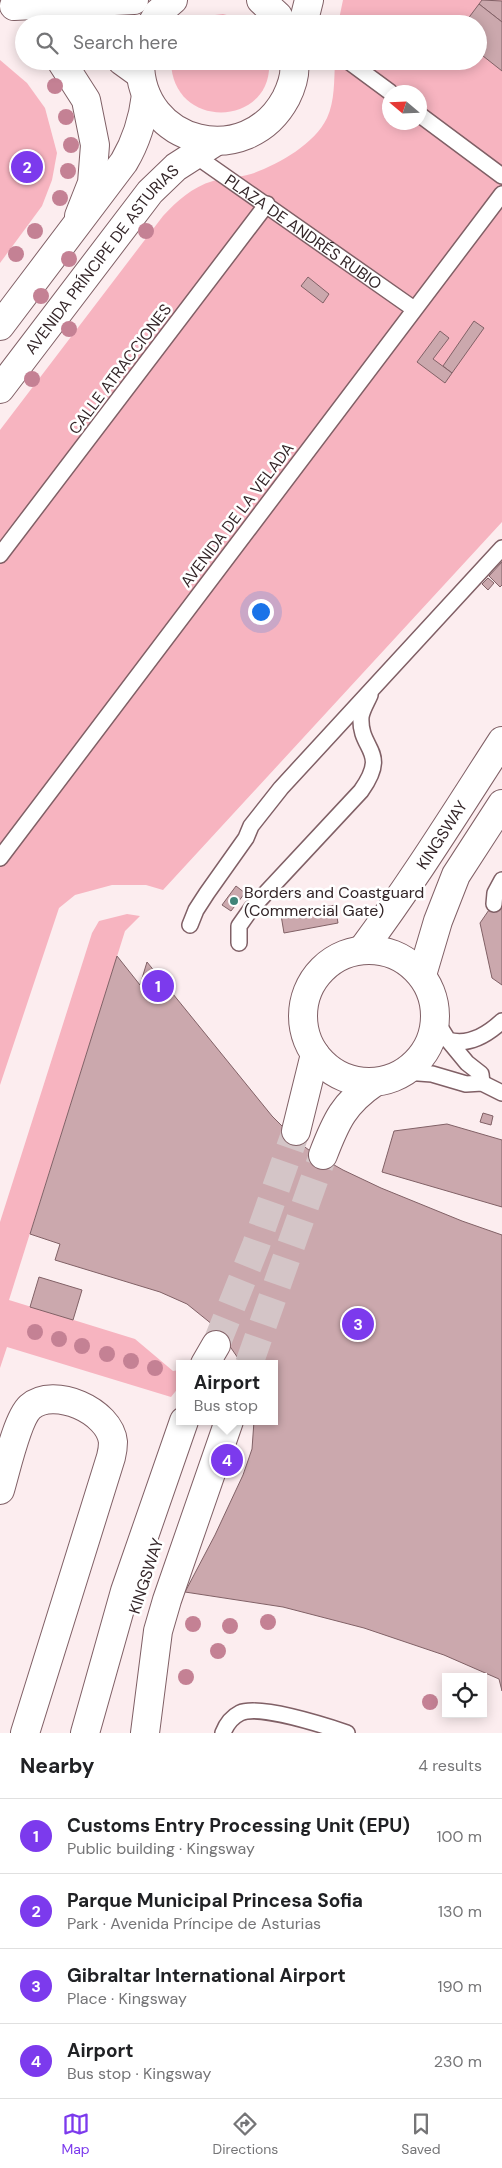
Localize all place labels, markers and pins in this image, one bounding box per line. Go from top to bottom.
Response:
pin: 2 [11,148,43,186]
place label: Borders and Coastguard (Commercial Gate) [244,882,424,921]
marker: Borders and Coastguard (Commercial Gate) [228,895,240,907]
pin: 1 [142,967,174,1005]
pin: 3 [342,1305,374,1343]
pin: 4 [211,1441,243,1479]

